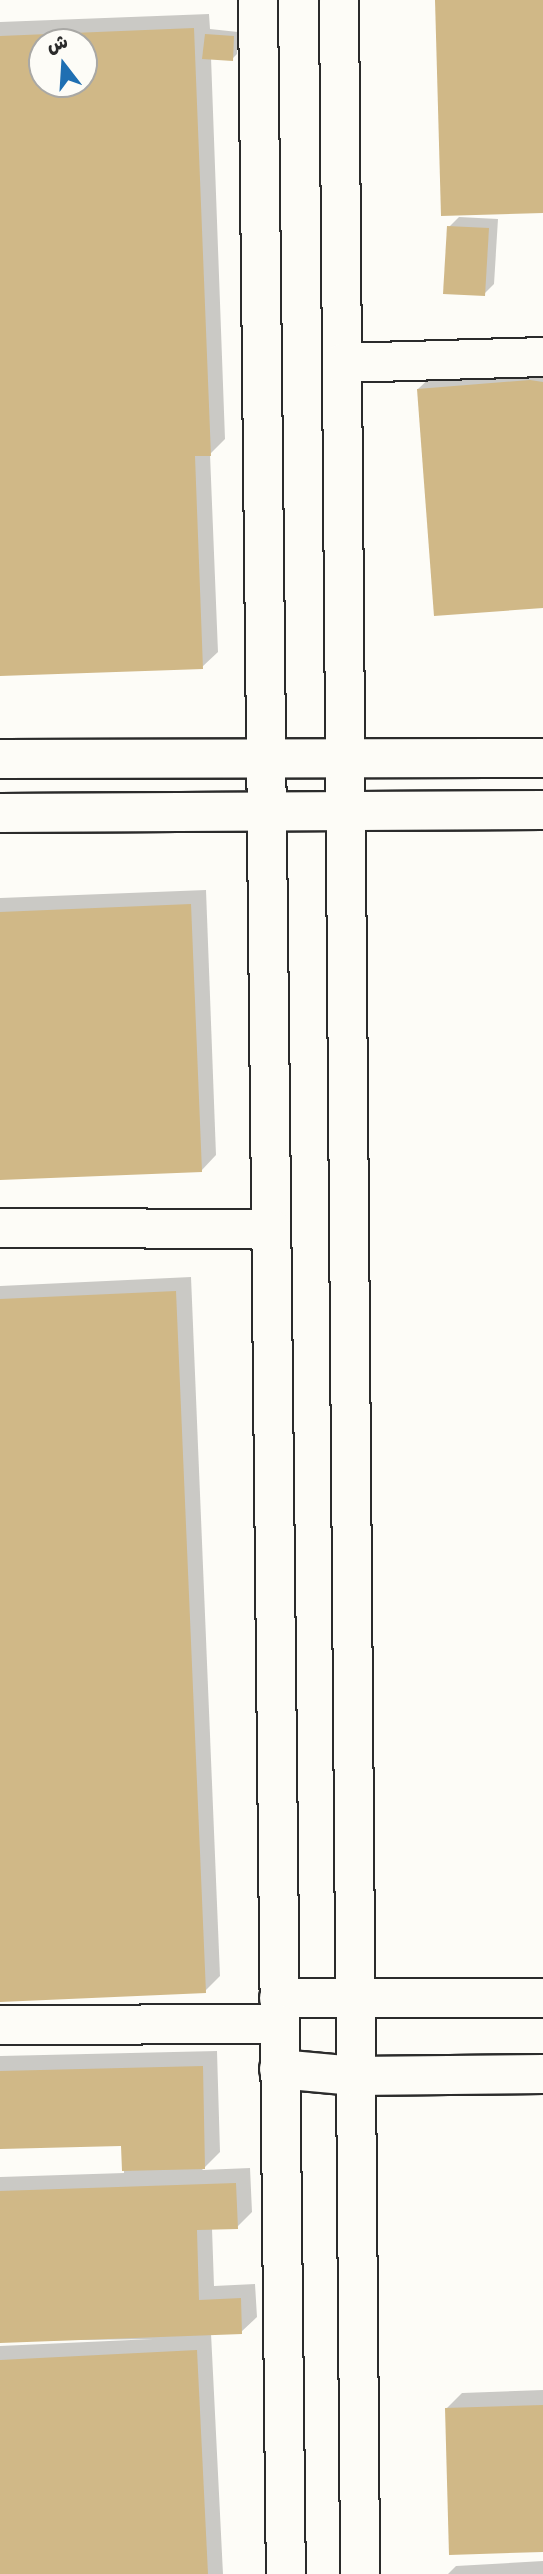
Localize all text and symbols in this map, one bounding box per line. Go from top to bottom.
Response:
text: ش [43,27,72,62]
north arrow [28,28,98,98]

